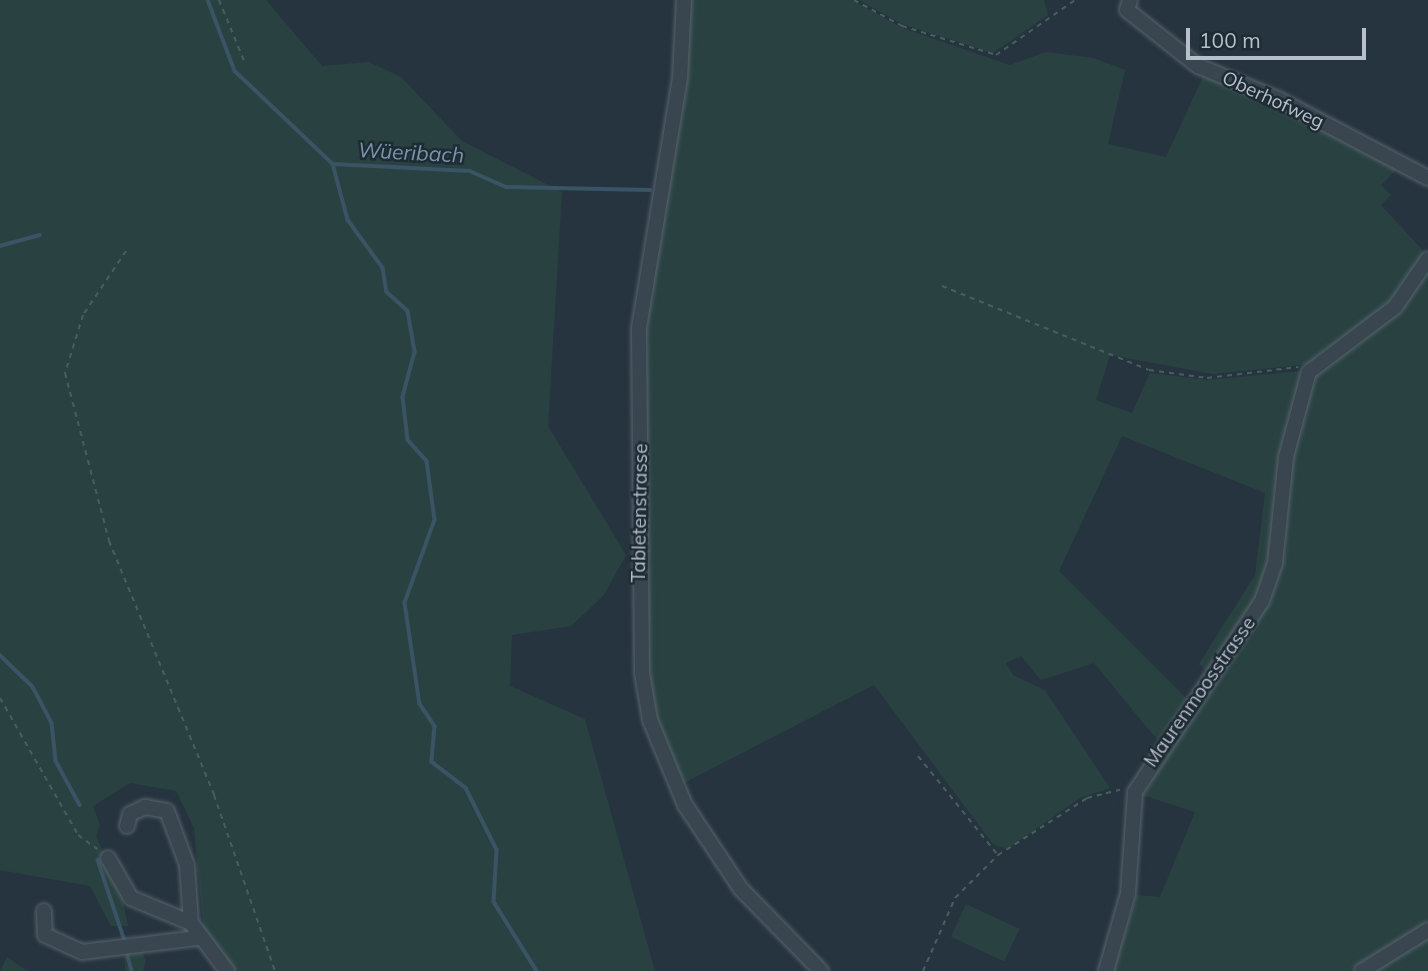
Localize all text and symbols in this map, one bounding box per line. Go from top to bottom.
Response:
scale bar [1190,14,1370,58]
text: 100 m [1199,27,1261,53]
street label: Oberhofweg [1219,67,1327,133]
water label: Wüeribach [357,137,465,167]
street label: Tabletenstrasse [627,443,653,583]
street label: Maurenmoosstrasse [1140,613,1260,771]

